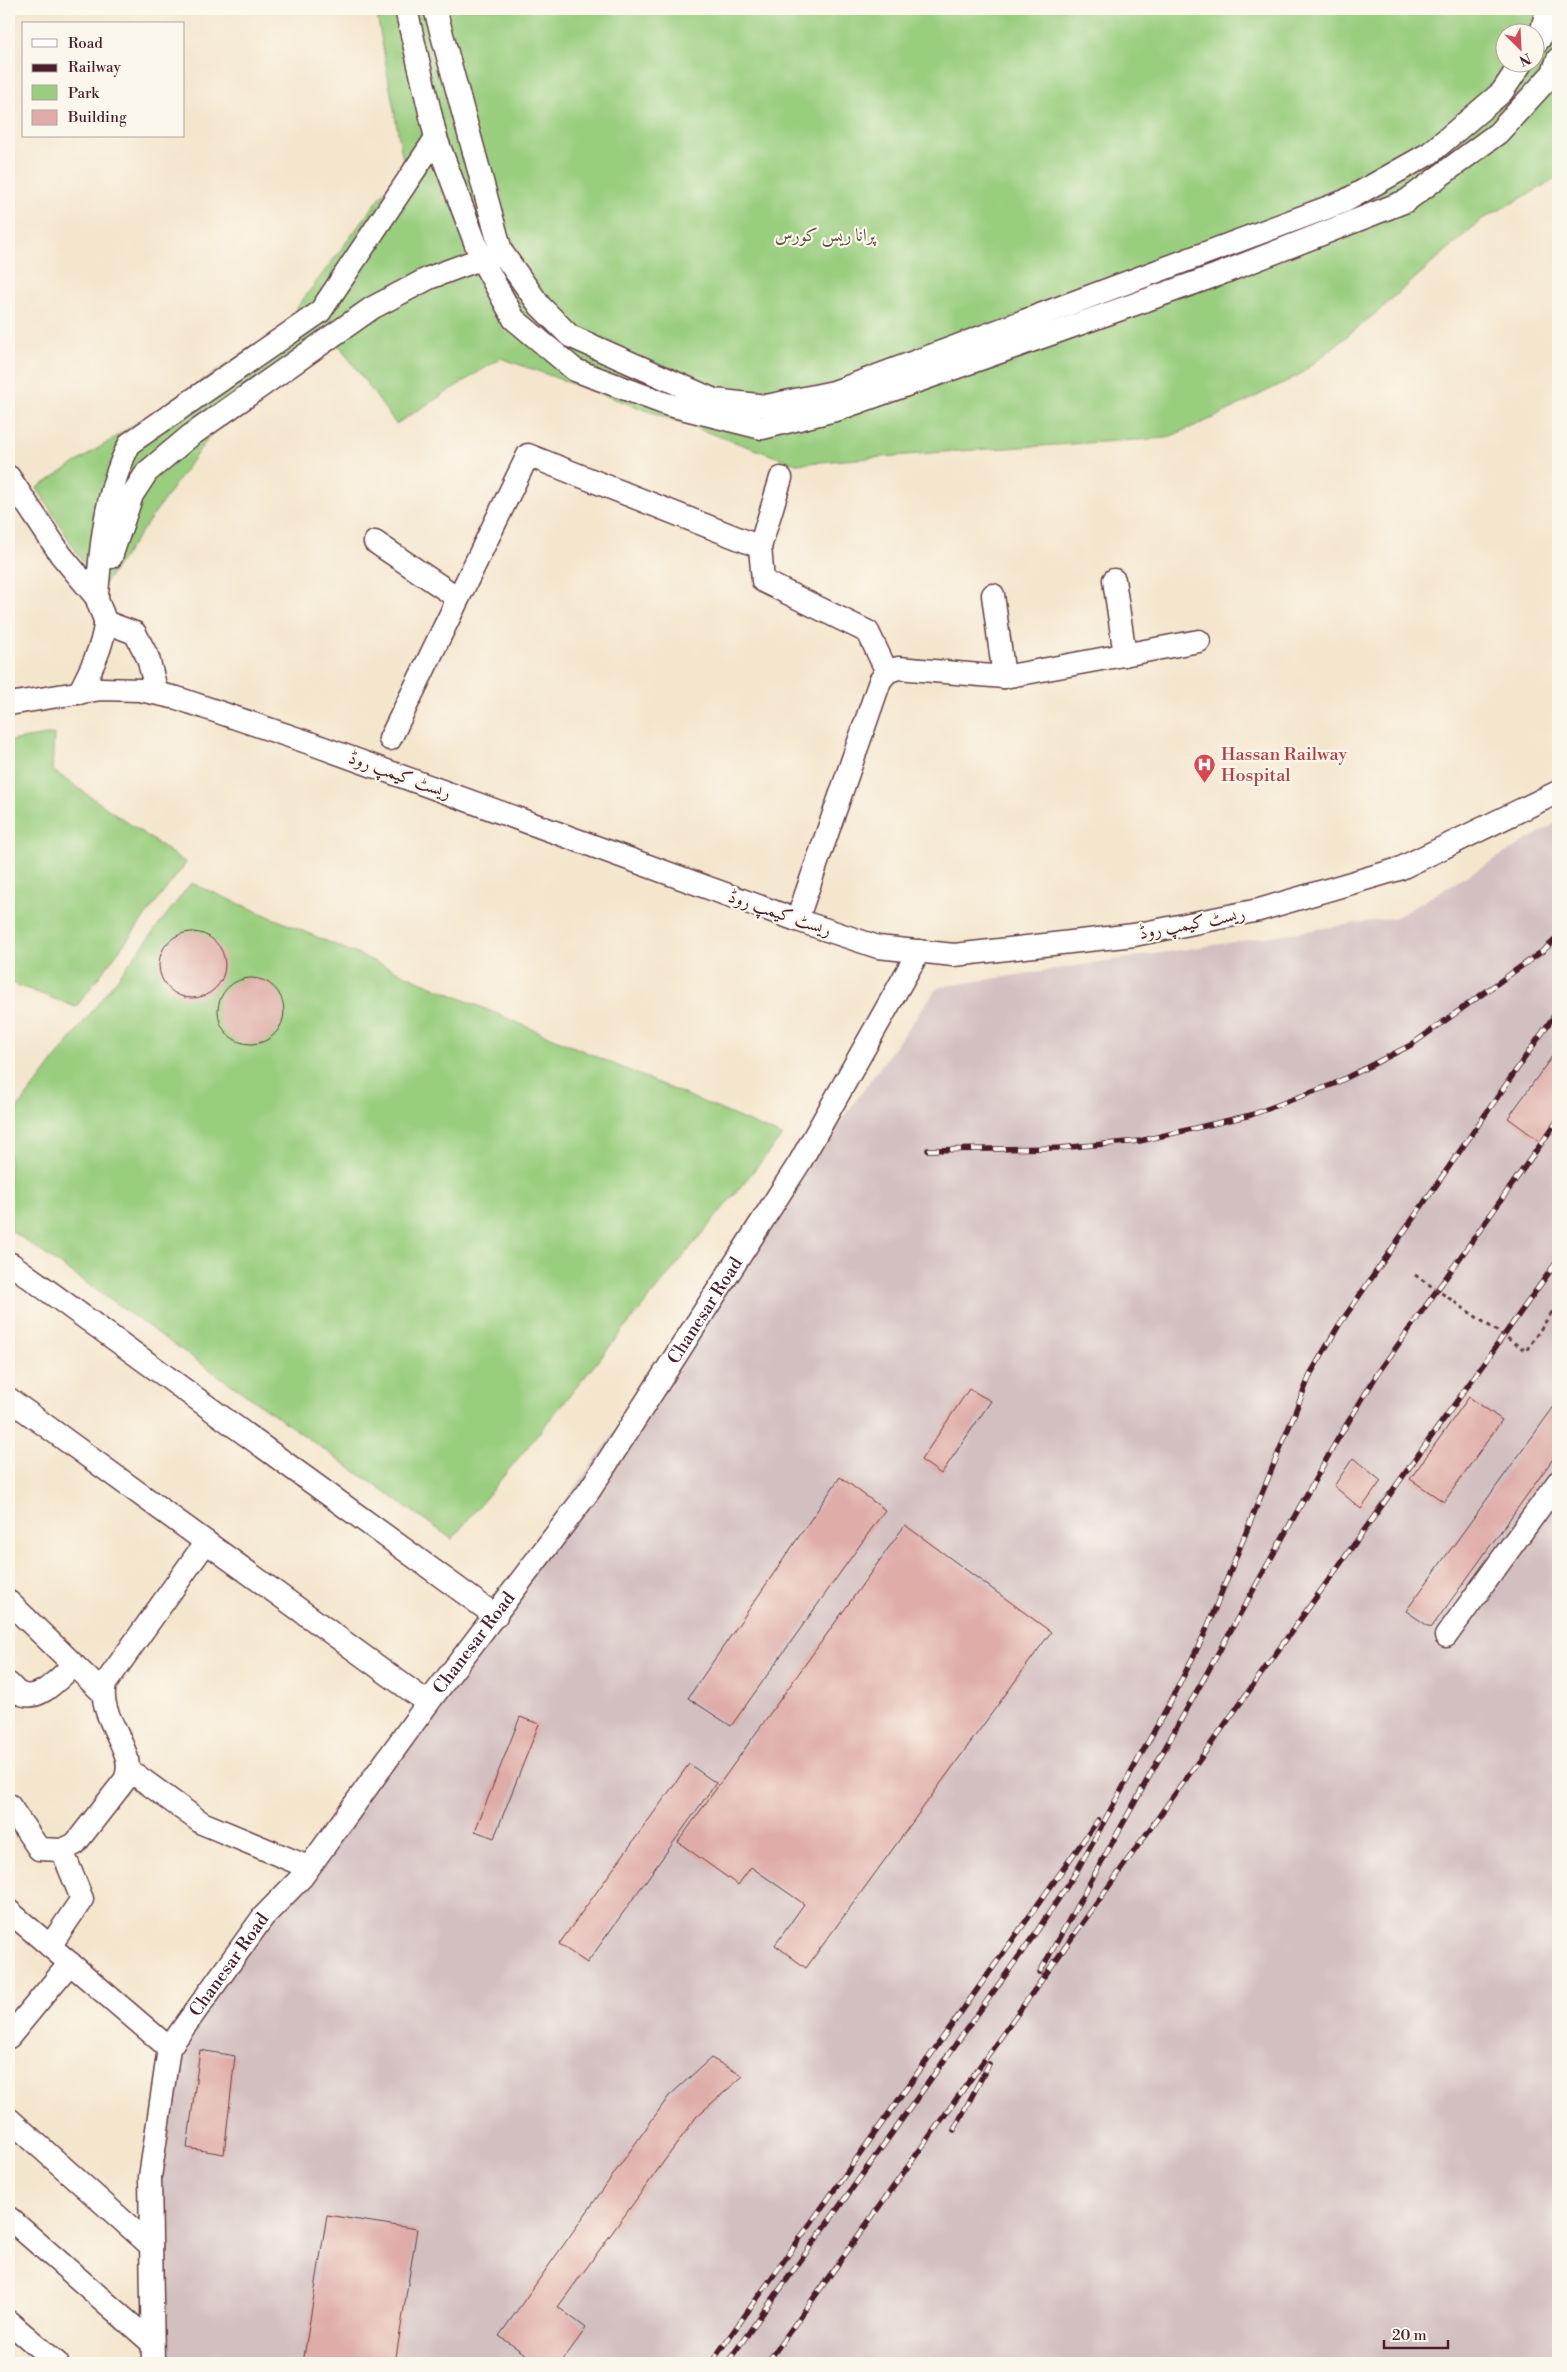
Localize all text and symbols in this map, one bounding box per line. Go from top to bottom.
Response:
legend [22,22,185,138]
north arrow [1494,22,1544,72]
text: Road [68,34,103,53]
text: N [1516,48,1534,69]
text: Railway [68,58,122,77]
text: Park [68,84,100,103]
text: Building [67,108,127,127]
park label: پرانا ریس کورس [775,224,877,247]
place label: Hassan Railway Hospital [1221,743,1348,787]
street label: ریسٹ کیمپ روڈ [345,746,454,807]
hospital icon: Hassan Railway Hospital [1193,752,1217,783]
street label: ریسٹ کیمپ روڈ [725,885,835,944]
street label: ریسٹ کیمپ روڈ [1137,902,1248,947]
street label: Chanesar Road [662,1252,748,1368]
street label: Chanesar Road [428,1587,521,1699]
street label: Chanesar Road [184,1908,275,2021]
scale bar [1384,2317,1448,2349]
text: 20 m [1392,2326,1427,2345]

